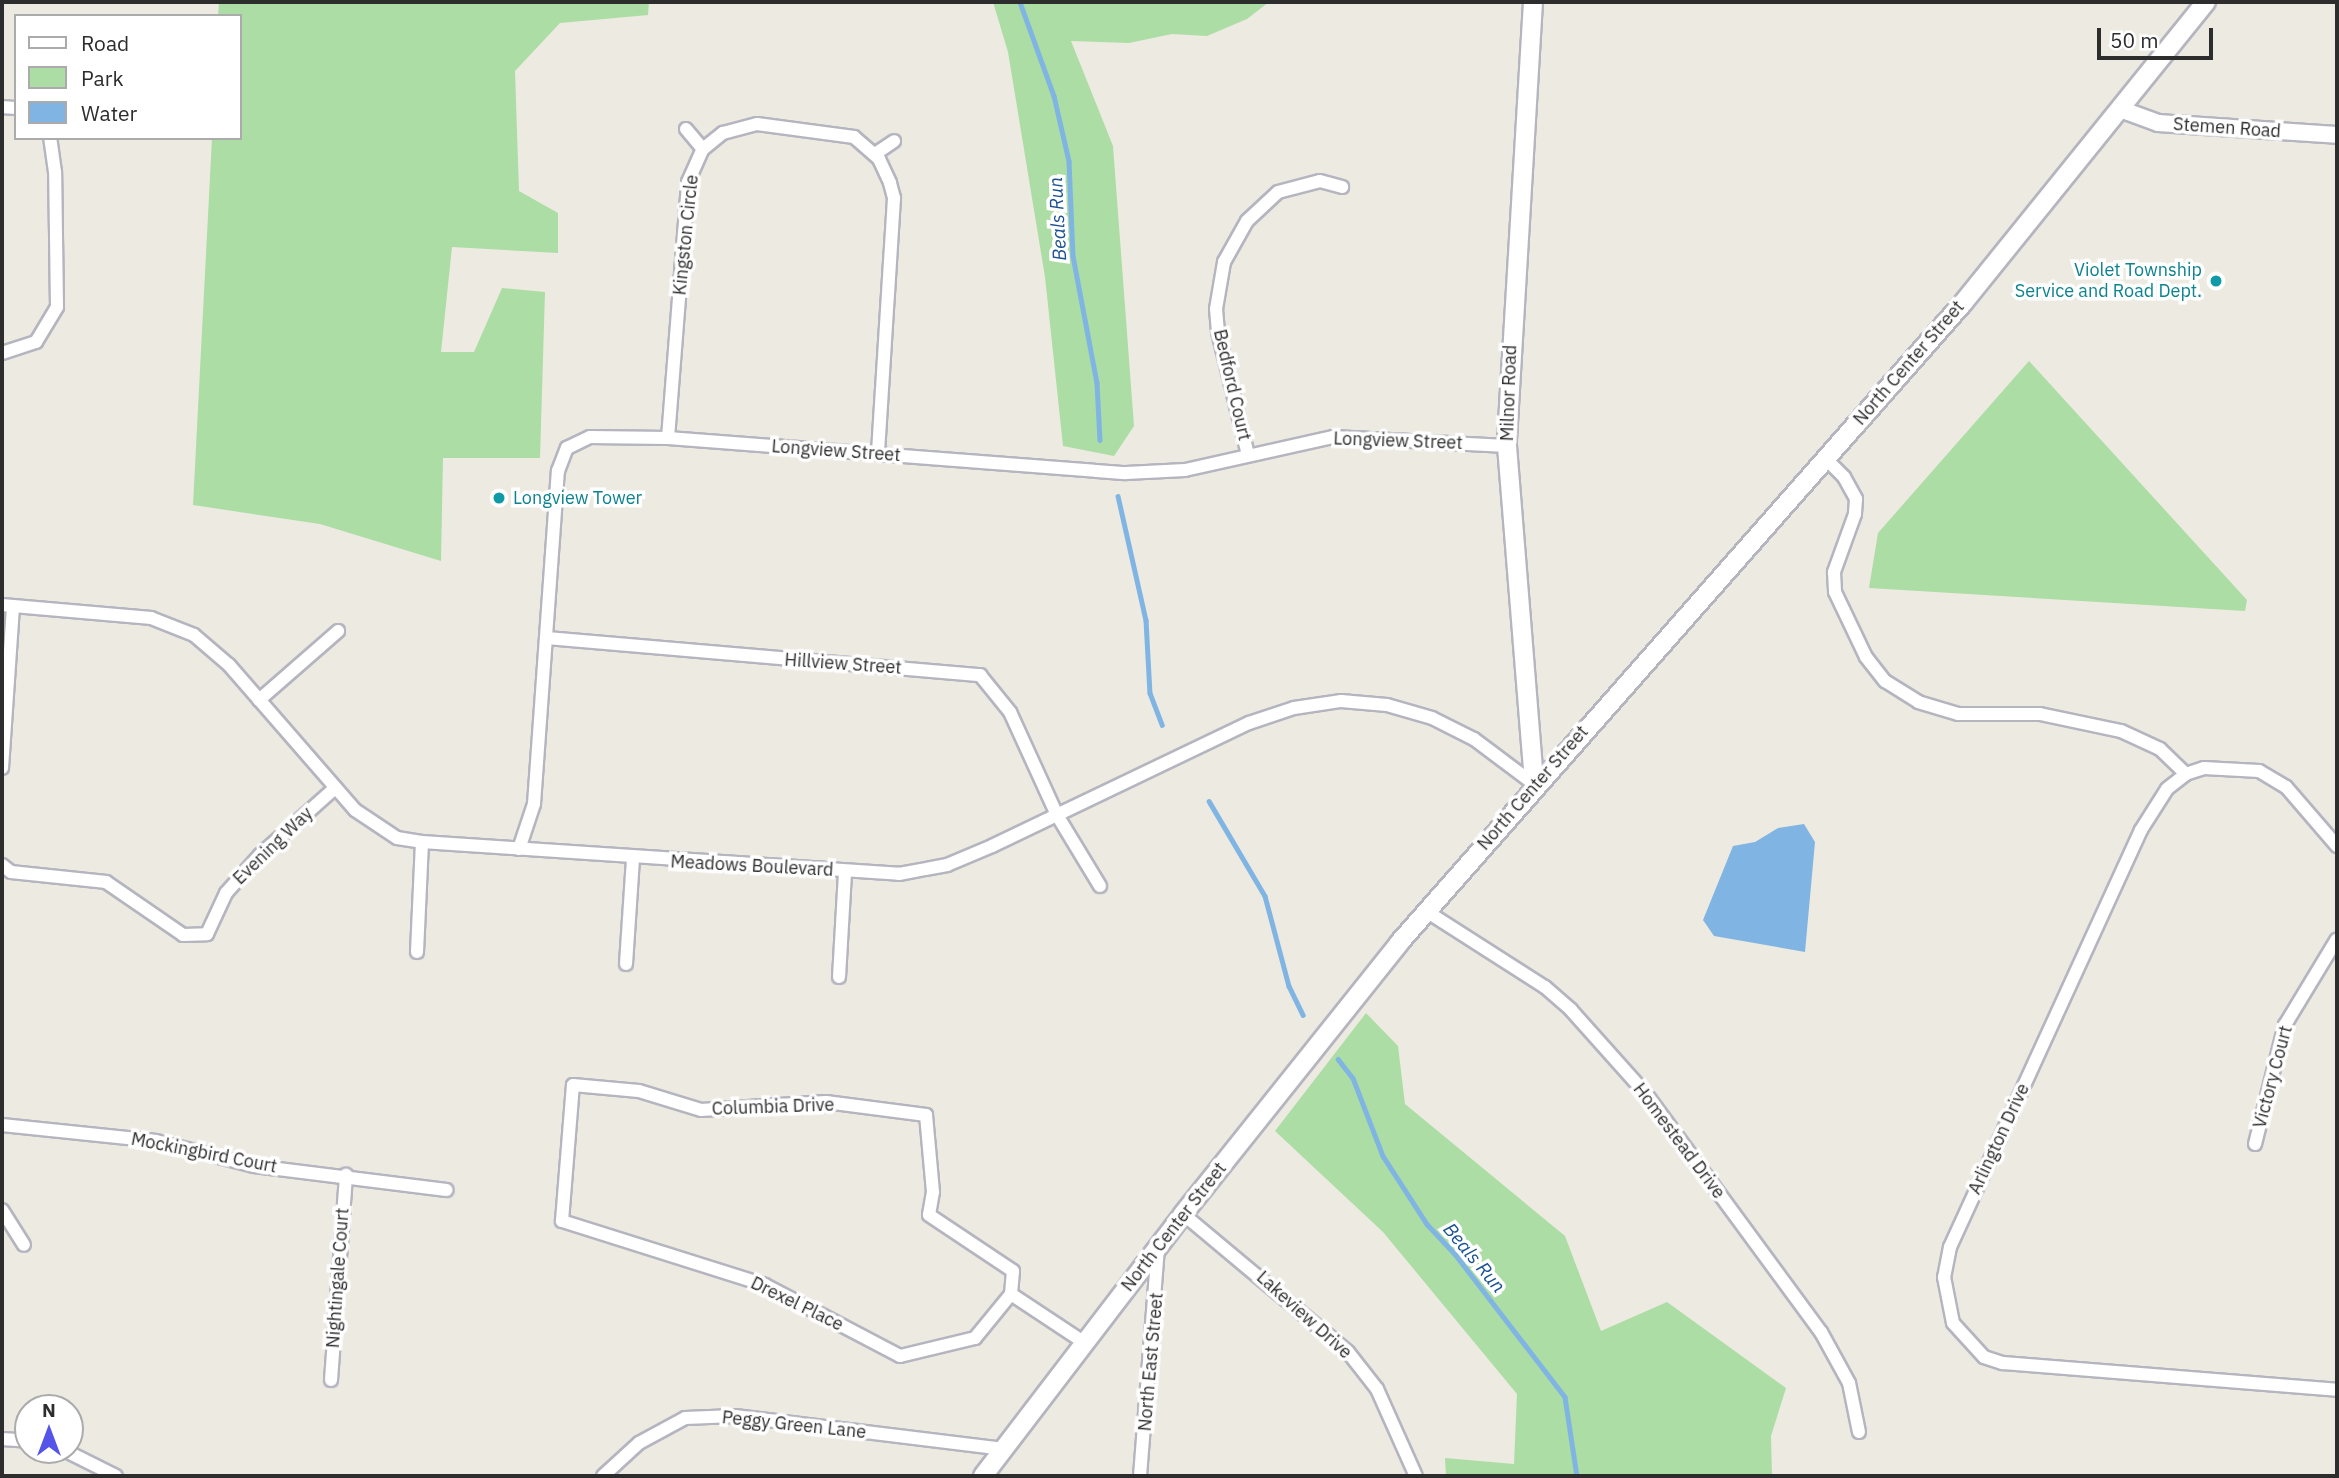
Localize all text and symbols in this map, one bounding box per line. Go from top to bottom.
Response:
legend [14,14,242,140]
scale bar [2101,14,2216,58]
text: 50 m [2110,26,2159,54]
text: Road [81,29,129,57]
text: Park [81,64,124,92]
text: Water [81,99,137,127]
street label: Stemen Road [2172,113,2282,143]
street label: Kingston Circle [669,174,703,296]
water label: Beals Run [1044,176,1072,262]
place label: Violet Township Service and Road Dept. [2015,260,2202,302]
marker: Violet Township Service and Road Dept. [2208,273,2224,289]
street label: North Center Street [1849,296,1969,430]
street label: Bedford Court [1209,327,1255,443]
street label: Milnor Road [1497,344,1521,442]
street label: Longview Street [1333,428,1463,454]
street label: Longview Street [771,436,901,466]
place label: Longview Tower [513,487,642,509]
marker: Longview Tower [491,490,507,506]
street label: Hillview Street [784,649,902,679]
street label: North Center Street [1473,721,1593,855]
street label: Evening Way [229,803,317,889]
street label: Meadows Boulevard [670,851,834,881]
street label: Victory Court [2249,1023,2297,1131]
street label: Homestead Drive [1628,1079,1730,1203]
street label: Arlington Drive [1964,1080,2034,1198]
street label: Columbia Drive [711,1094,835,1120]
street label: Mockingbird Court [129,1128,279,1178]
street label: North Center Street [1117,1158,1231,1296]
street label: Nightingale Court [322,1207,354,1349]
water label: Beals Run [1438,1219,1510,1297]
street label: Lakeview Drive [1252,1267,1356,1363]
street label: Drexel Place [747,1272,847,1336]
street label: North East Street [1134,1292,1168,1432]
north arrow [14,1394,84,1464]
text: N [42,1398,56,1422]
street label: Peggy Green Lane [721,1407,867,1443]

